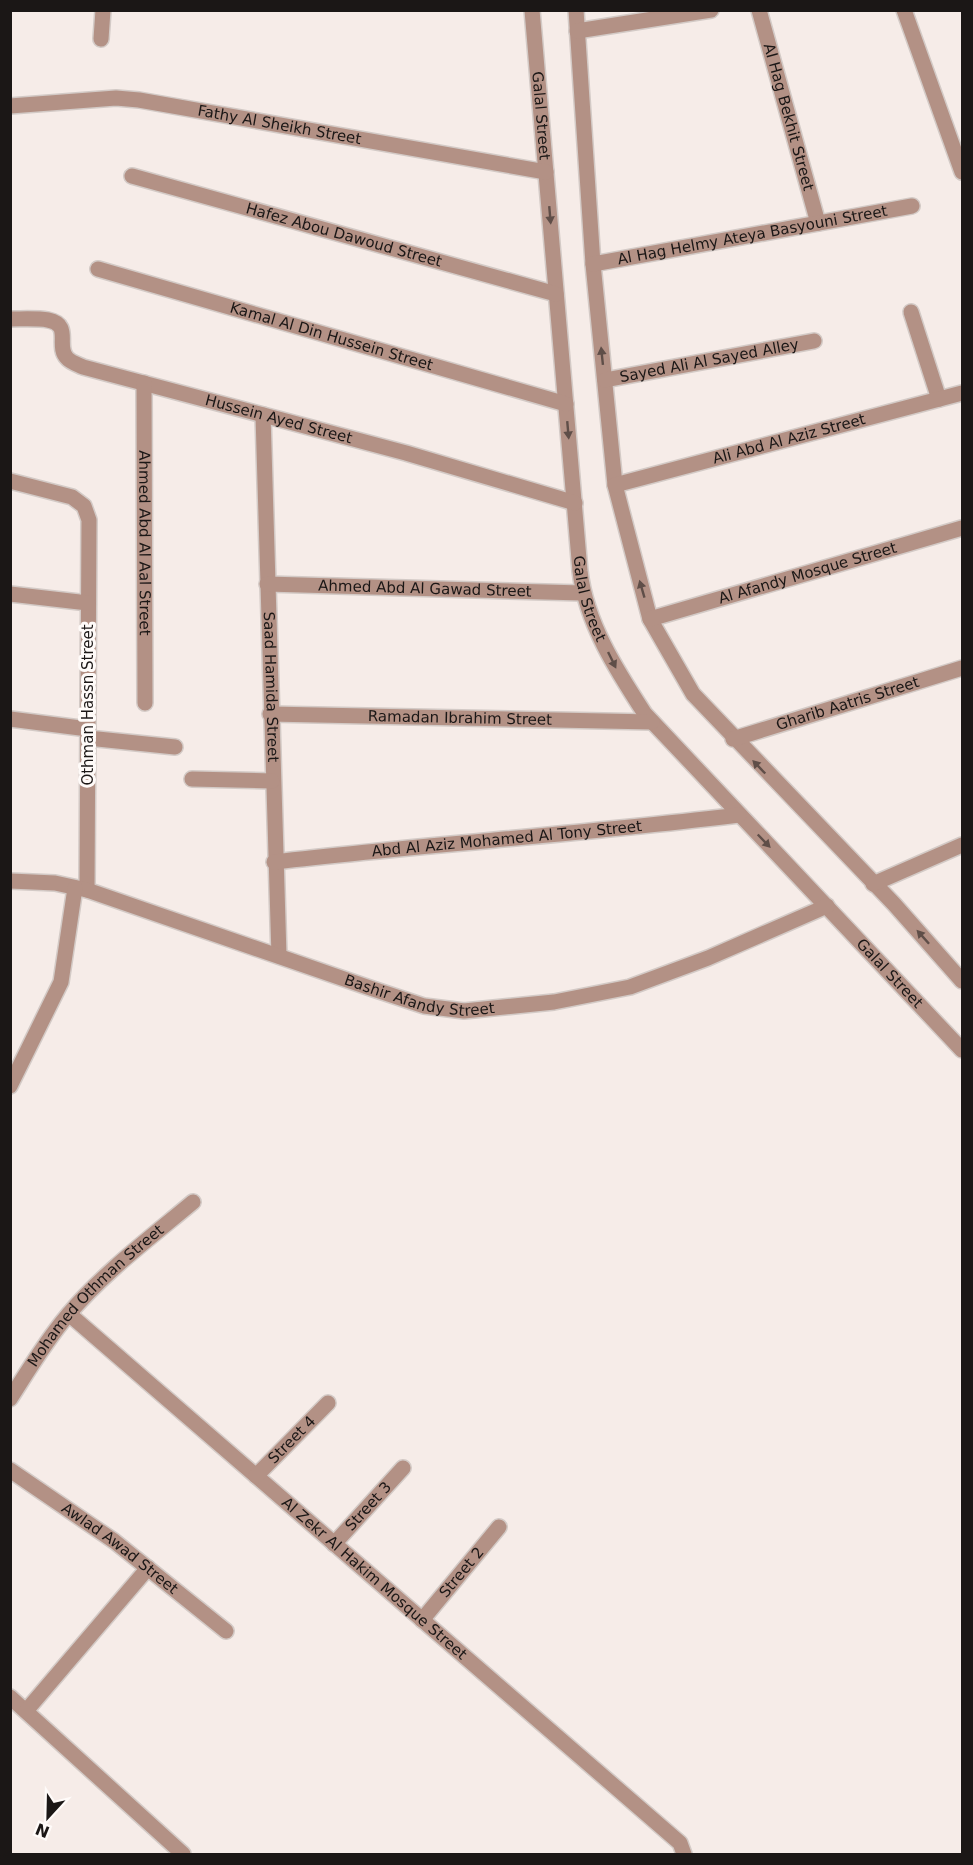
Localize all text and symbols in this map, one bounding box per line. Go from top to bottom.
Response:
street label: Al Hag Bekhit Street [760,41,818,193]
street label: Galal Street [528,71,554,161]
street label: Fathy Al Sheikh Street [196,102,363,148]
street label: Hafez Abou Dawoud Street [244,199,444,271]
street label: Al Hag Helmy Ateya Basyouni Street [616,202,889,268]
one-way arrow [545,206,555,225]
street label: Kamal Al Din Hussein Street [228,299,435,374]
street label: Sayed Ali Al Sayed Alley [618,335,800,386]
one-way arrow [597,346,607,365]
street label: Hussein Ayed Street [203,391,354,447]
street label: Ali Abd Al Aziz Street [711,410,867,468]
one-way arrow [564,421,573,440]
street label: Ahmed Abd Al Aal Street [135,450,154,636]
street label: Al Afandy Mosque Street [716,539,899,608]
street label: Galal Street [570,555,610,645]
street label: Ahmed Abd Al Gawad Street [318,576,532,601]
one-way arrow [637,580,646,598]
street label: Saad Hamida Street [260,611,282,763]
street label: Othman Hassn Street [79,624,97,786]
one-way arrow [608,652,617,669]
street label: Gharib Aatris Street [774,673,922,734]
street label: Ramadan Ibrahim Street [368,707,552,729]
one-way arrow [753,760,767,774]
street label: Abd Al Aziz Mohamed Al Tony Street [371,817,643,861]
one-way arrow [757,833,771,848]
one-way arrow [916,930,930,945]
street label: Galal Street [853,935,927,1012]
street label: Bashir Afandy Street [342,971,496,1020]
street label: Mohamed Othman Street [24,1221,167,1370]
street label: Street 4 [264,1412,319,1467]
street label: Street 3 [341,1478,395,1534]
street label: Al Zekr Al Hakim Mosque Street [278,1493,471,1664]
street label: Awlad Awad Street [58,1499,182,1598]
street label: Street 2 [435,1543,488,1601]
north arrow [18,1787,78,1847]
text: N [33,1819,52,1842]

